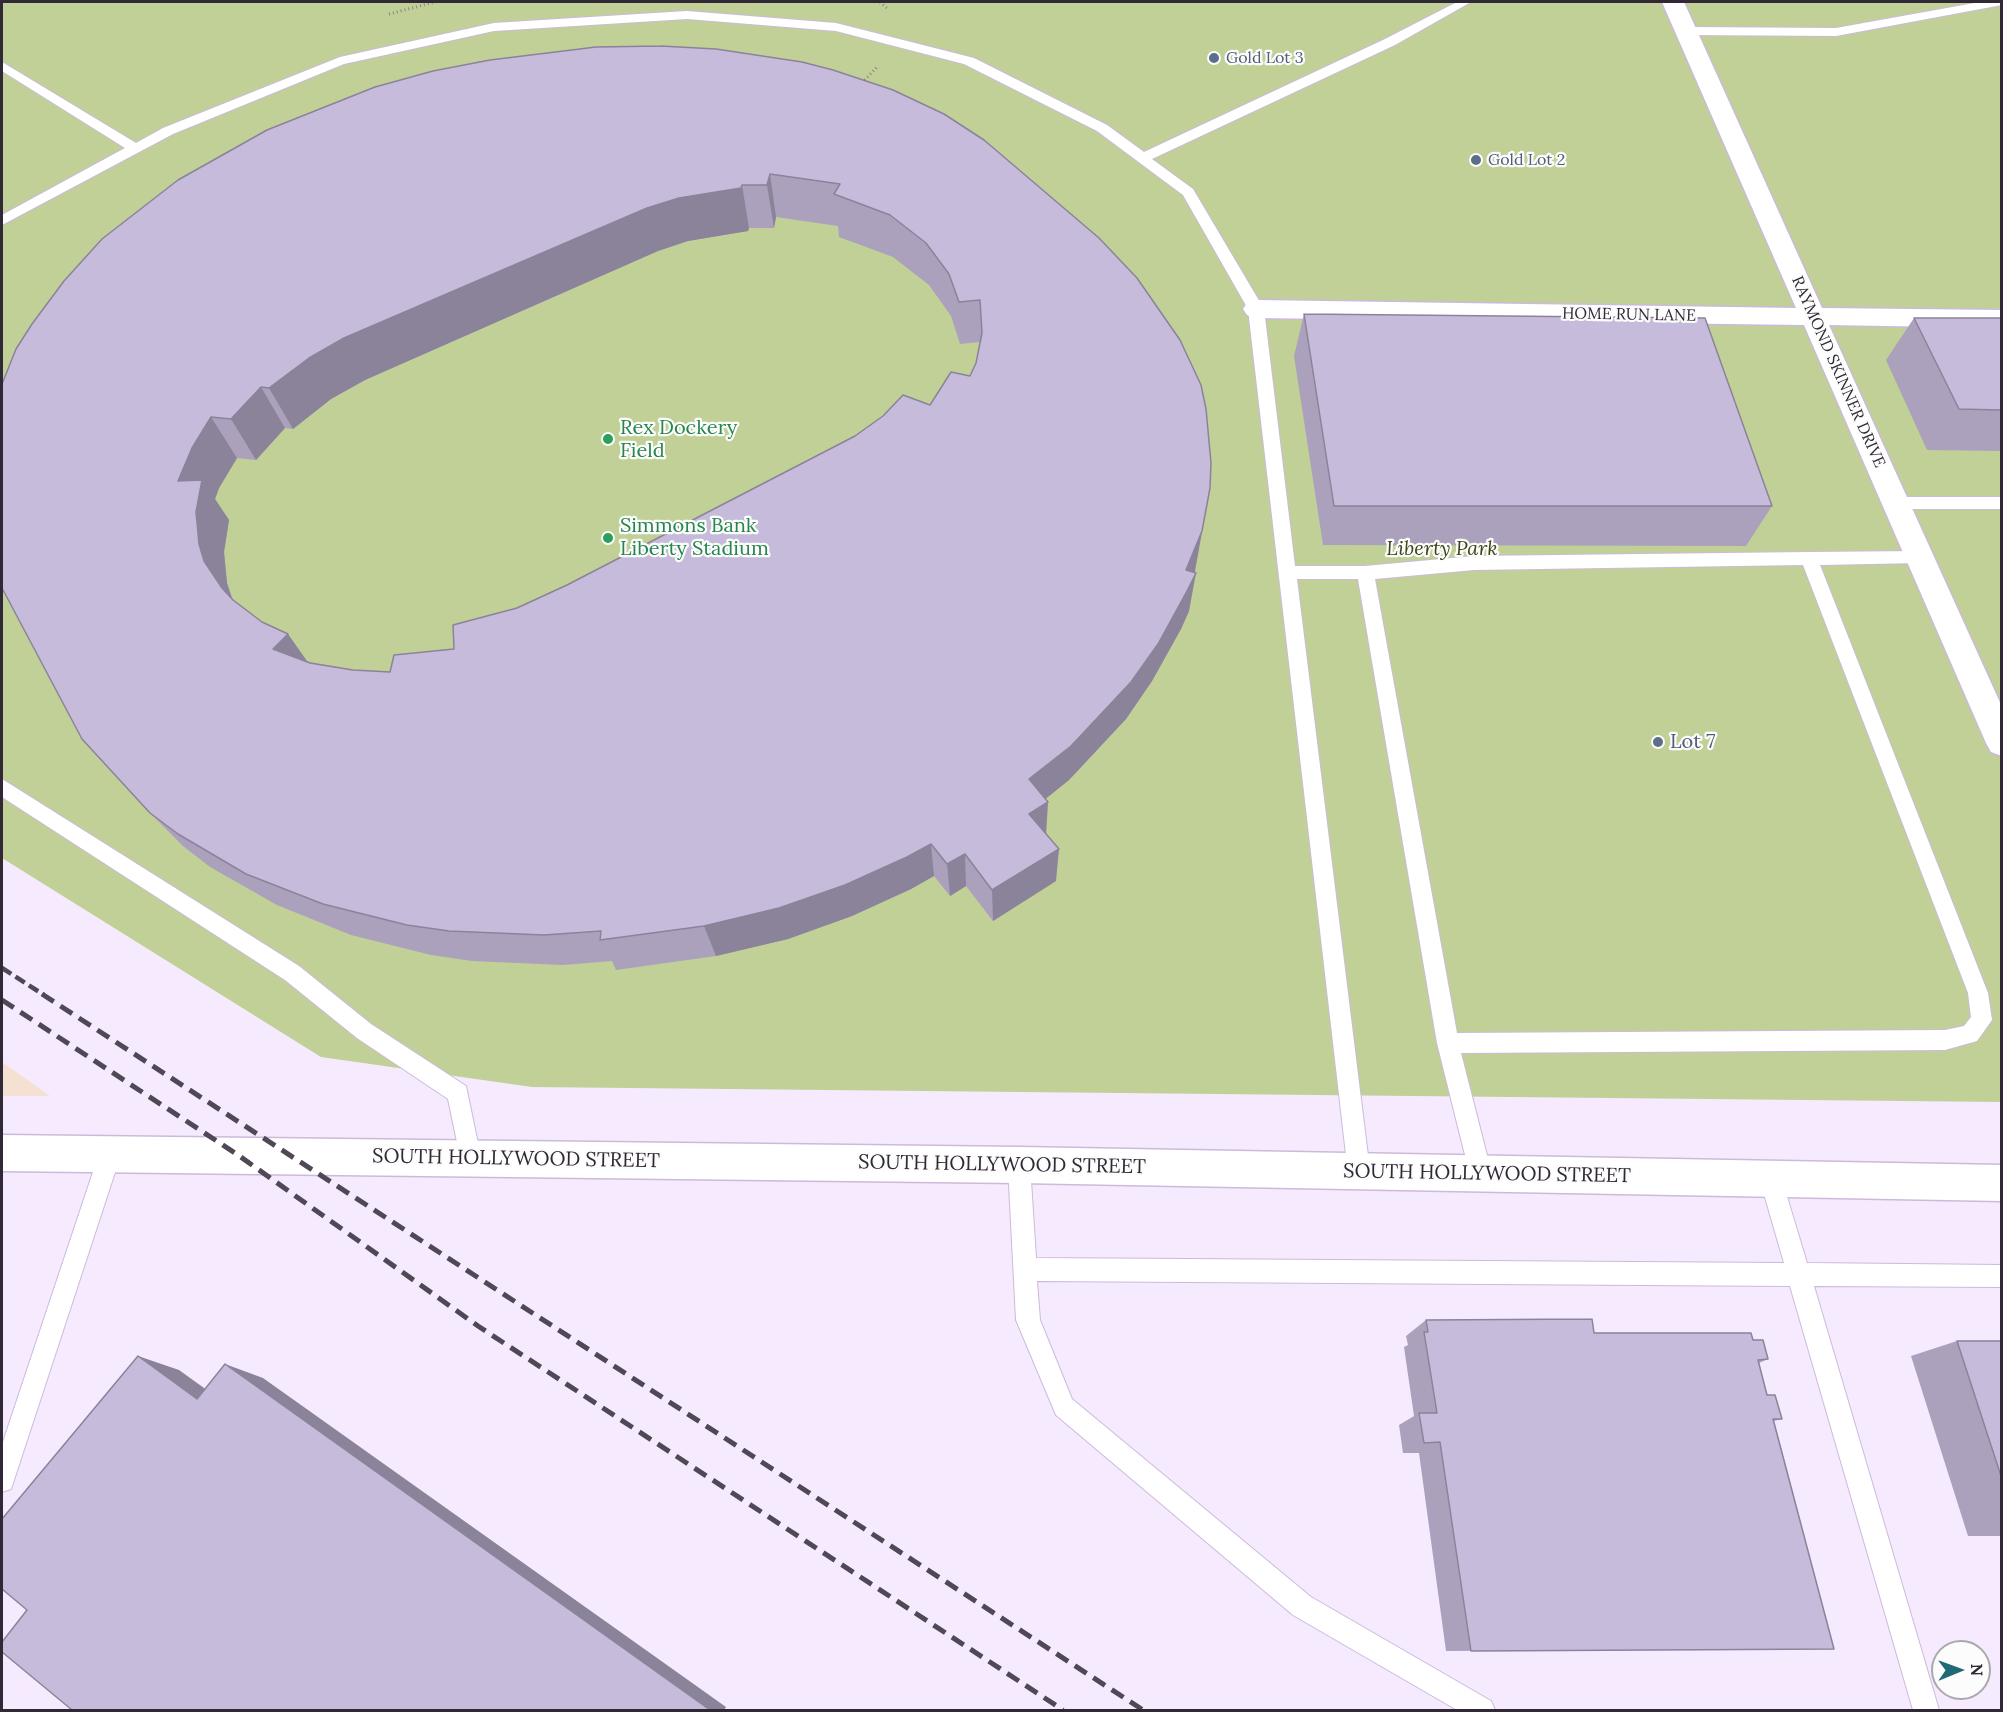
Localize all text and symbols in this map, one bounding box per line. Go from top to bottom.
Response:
place label: Gold Lot 3 [1226,48,1304,68]
marker: Gold Lot 3 [1207,51,1221,65]
place label: Gold Lot 2 [1488,150,1565,170]
marker: Gold Lot 2 [1469,153,1483,167]
street label: RAYMOND SKINNER DRIVE [1787,273,1889,471]
street label: HOME RUN LANE [1562,304,1696,326]
place label: Rex Dockery Field [620,416,737,463]
marker: Rex Dockery Field [601,432,615,446]
place label: Simmons Bank Liberty Stadium [620,514,769,561]
marker: Simmons Bank Liberty Stadium [601,531,615,545]
park label: Liberty Park [1386,537,1498,561]
place label: Lot 7 [1670,730,1715,754]
marker: Lot 7 [1651,735,1665,749]
street label: SOUTH HOLLYWOOD STREET [372,1144,660,1174]
street label: SOUTH HOLLYWOOD STREET [858,1150,1146,1180]
street label: SOUTH HOLLYWOOD STREET [1343,1159,1631,1189]
north arrow [1931,1640,1991,1700]
text: N [1967,1663,1987,1676]

